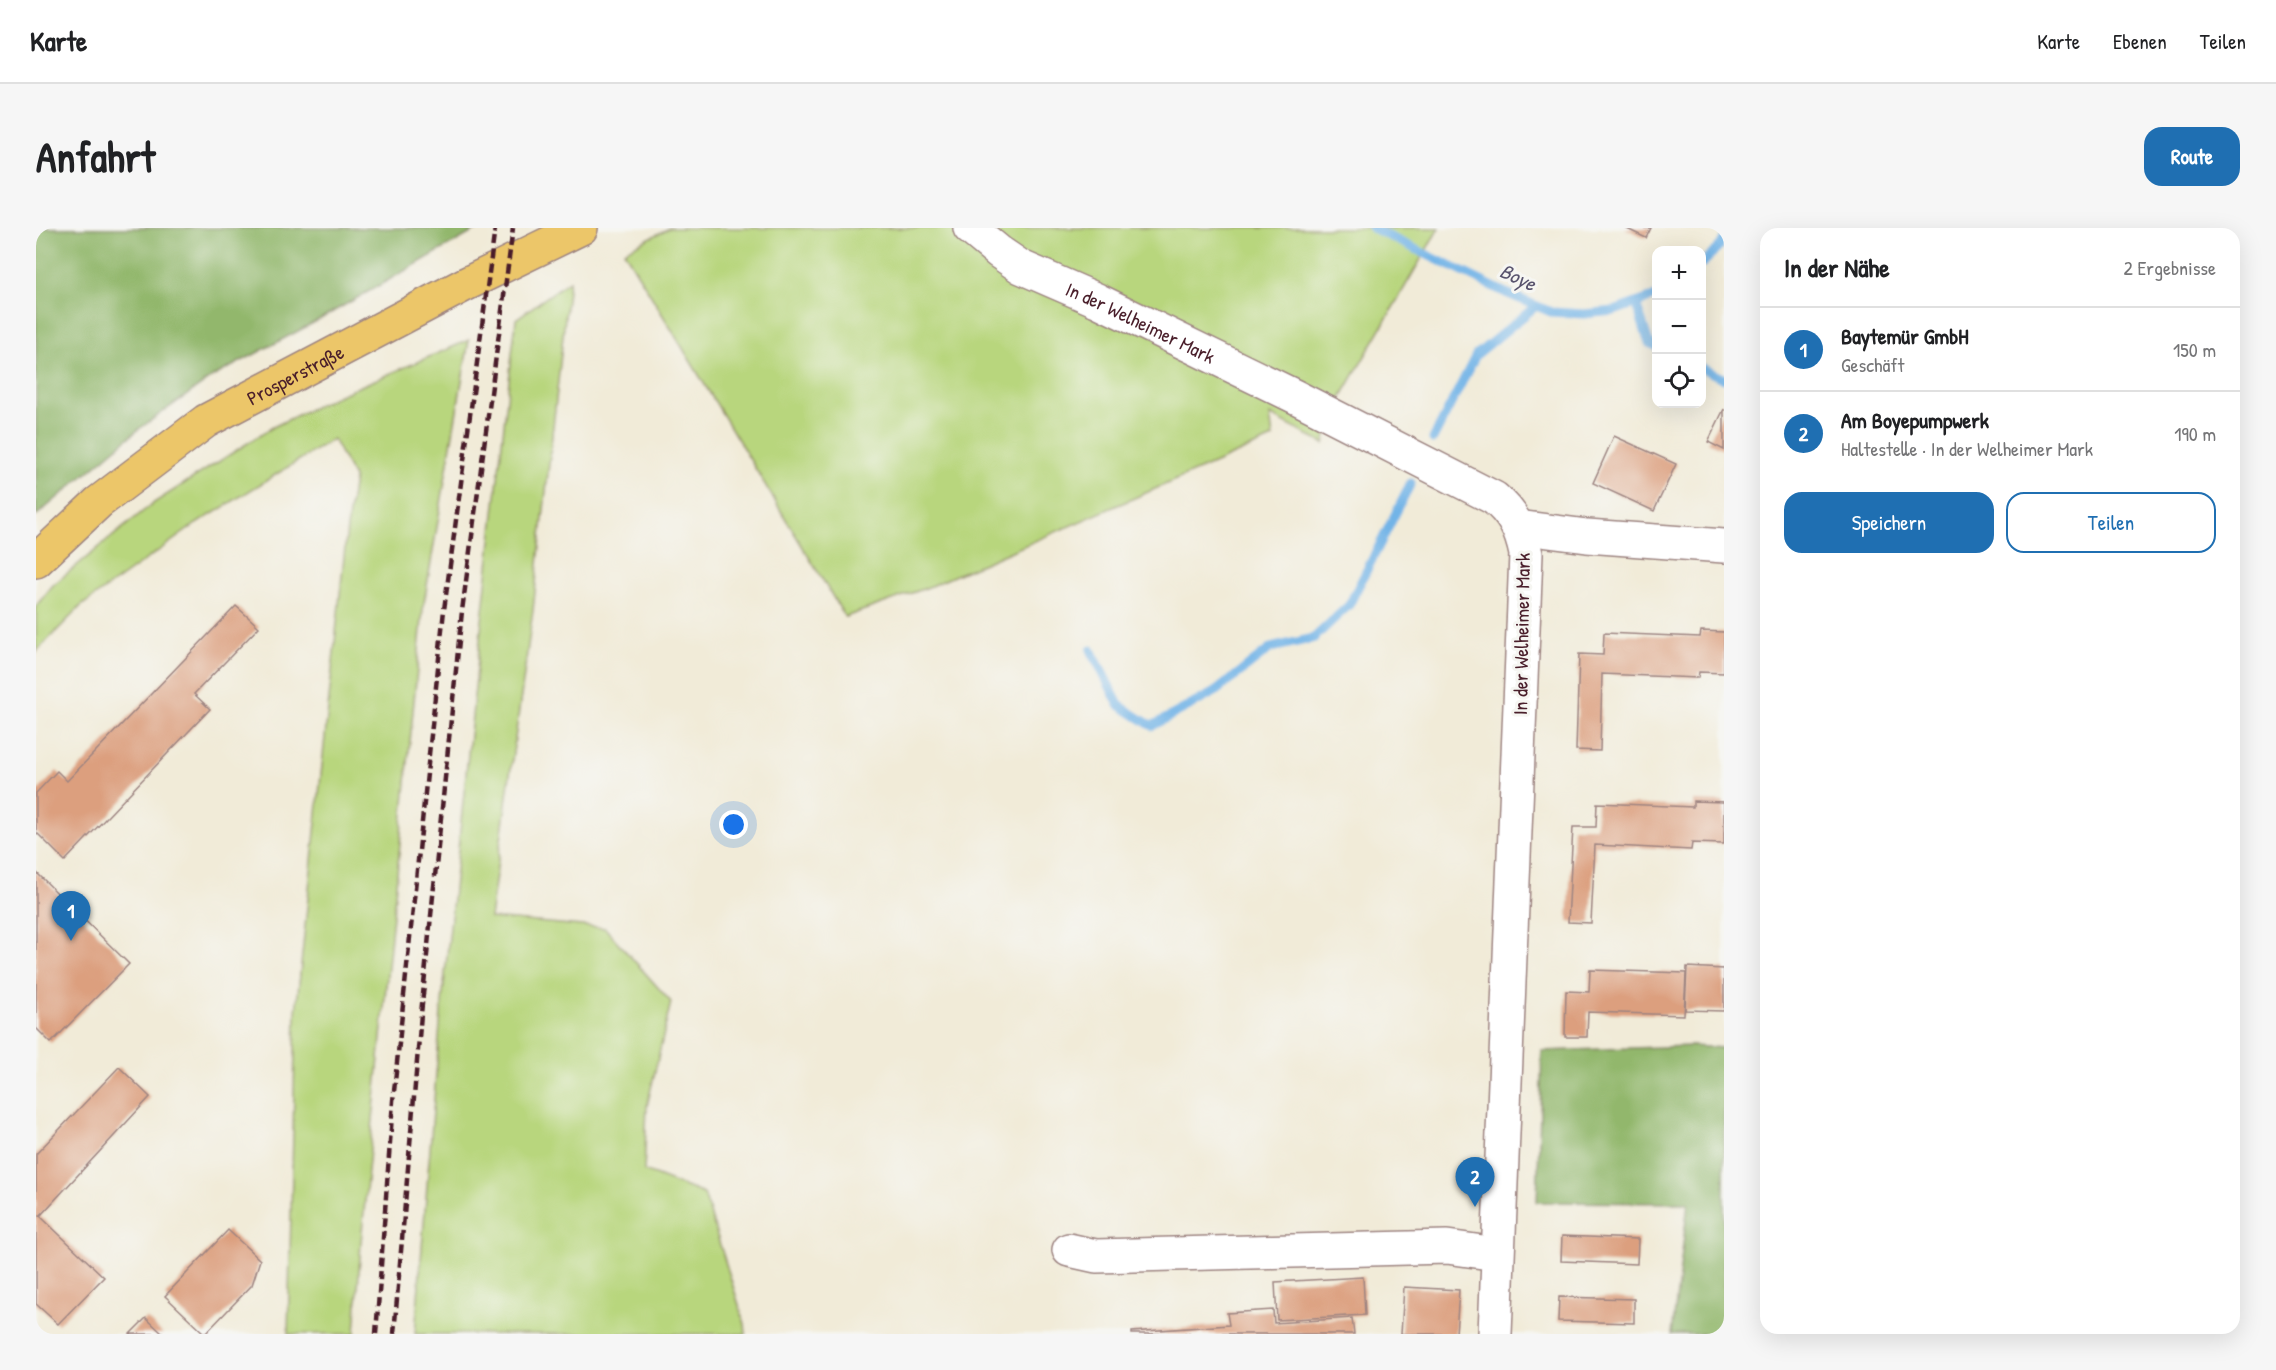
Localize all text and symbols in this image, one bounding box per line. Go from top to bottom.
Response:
text: Karte [30,22,87,60]
text: Karte [2037,27,2080,56]
text: Ebenen [2113,27,2167,56]
text: Teilen [2200,27,2246,56]
button: Route [2144,127,2240,186]
text: Anfahrt [36,128,155,185]
map controls [1652,246,1706,408]
button: + [1652,246,1706,300]
text: In der Nähe [1784,250,1890,285]
text: 2 Ergebnisse [2124,254,2216,281]
water label: Boye [1495,256,1542,299]
street label: In der Welheimer Mark [1062,275,1220,369]
button: − [1652,300,1706,354]
text: Baytemür GmbH [1841,321,1969,351]
text: 1 [1800,336,1807,363]
text: 150 m [2173,336,2216,363]
street label: Prosperstraße [242,337,348,411]
text: Geschäft [1841,351,1904,378]
button: locate [1652,354,1706,408]
text: Am Boyepumpwerk [1841,405,1989,435]
text: 2 [1799,420,1808,447]
text: 190 m [2174,420,2216,447]
text: Haltestelle · In der Welheimer Mark [1841,435,2093,462]
button: Speichern [1784,492,1994,553]
button: Teilen [2006,492,2216,553]
street label: In der Welheimer Mark [1506,553,1536,715]
your location [719,810,748,839]
pin: 1 [51,892,90,941]
pin: 2 [1456,1158,1494,1207]

